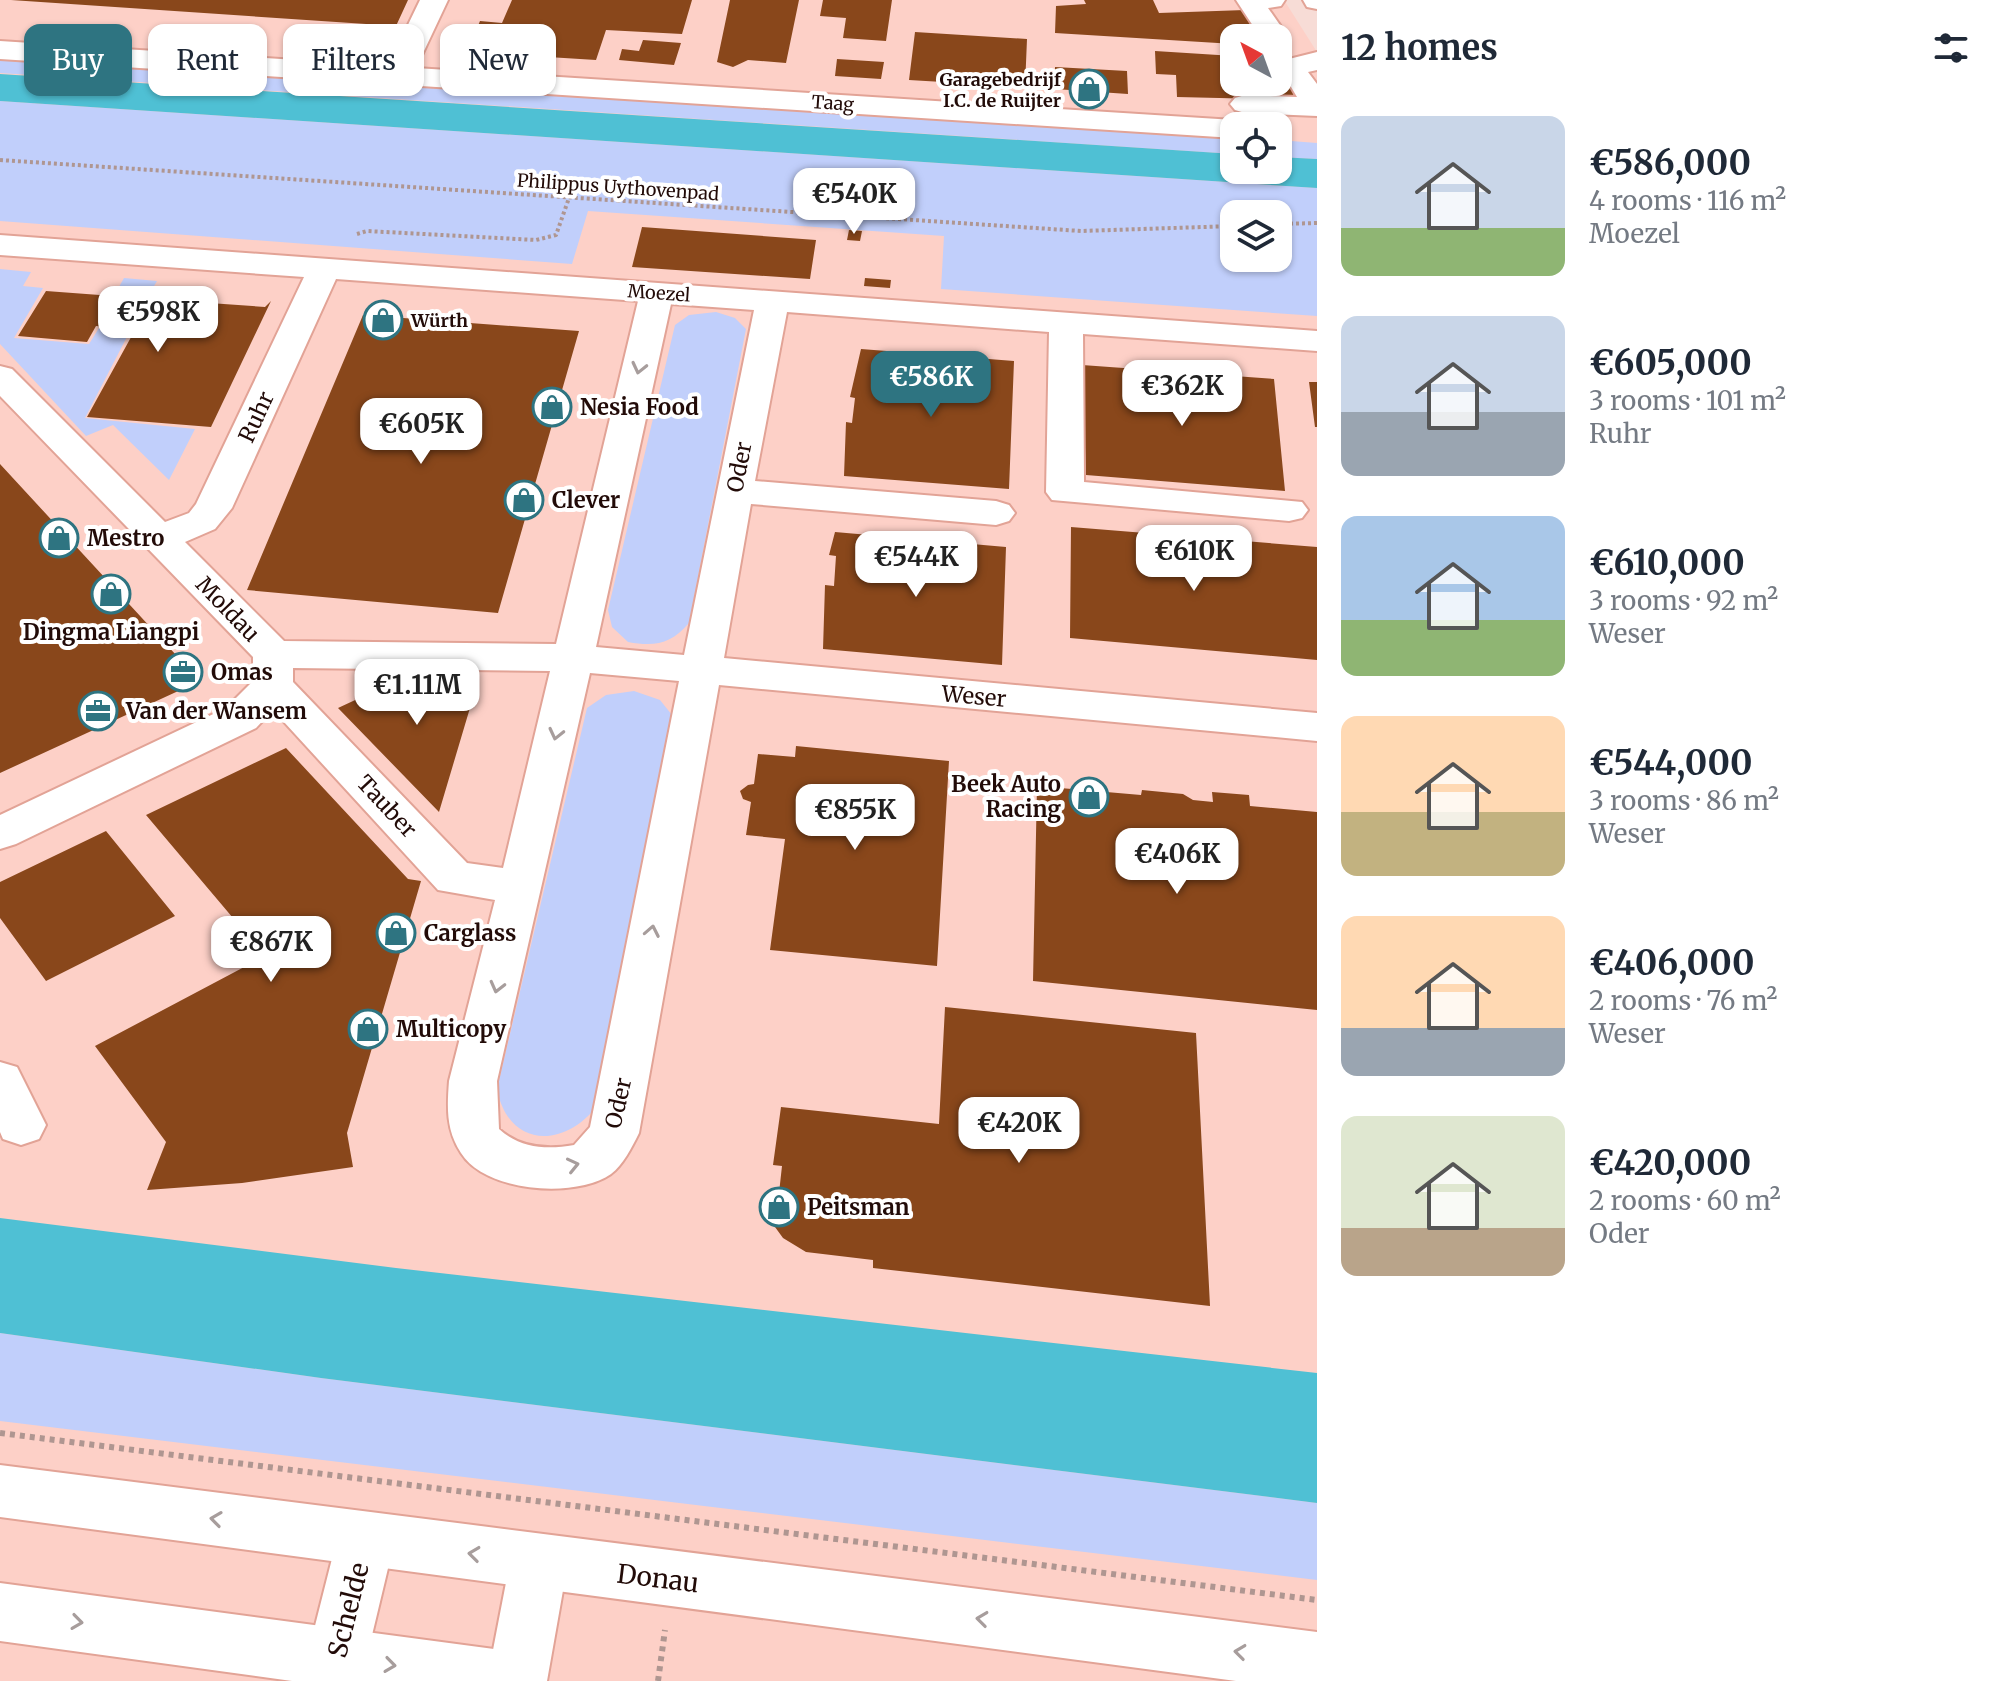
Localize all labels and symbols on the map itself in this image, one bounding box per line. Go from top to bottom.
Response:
north arrow [1220,24,1292,96]
place label: Garagebedrijf I.C. de Ruijter [940,68,1062,112]
shop icon: Garagebedrijf I.C. de Ruijter [1068,68,1110,110]
street label: Taag [811,90,855,116]
street label: Philippus Uythovenpad [516,168,720,206]
pin: €540K [798,168,910,236]
street label: Moezel [627,279,692,307]
pin: €598K [102,286,214,354]
shop icon: Würth [362,299,404,341]
place label: Würth [410,309,468,332]
pin: €586K [875,351,987,419]
pin: €362K [1126,360,1238,428]
one-way arrow [631,361,648,375]
shop icon: Nesia Food [531,386,573,428]
street label: Ruhr [232,387,280,447]
place label: Nesia Food [580,393,699,421]
pin: €605K [365,398,477,466]
street label: Oder [720,439,758,495]
shop icon: Clever [503,479,545,521]
place label: Clever [552,486,620,514]
shop icon: Mestro [38,517,80,559]
place label: Mestro [87,524,164,552]
pin: €610K [1138,525,1250,593]
pin: €544K [860,531,972,599]
street label: Moldau [190,571,266,647]
shop icon: Dingma Liangpi [90,573,132,615]
place label: Dingma Liangpi [23,618,199,646]
office icon: Omas [162,651,204,693]
place label: Omas [211,658,273,686]
pin: €1.11M [352,659,482,727]
street label: Weser [939,679,1008,713]
office icon: Van der Wansem [77,690,119,732]
place label: Van der Wansem [125,697,307,725]
one-way arrow [549,727,566,740]
street label: Tauber [351,769,423,843]
place label: Beek Auto Racing [951,770,1061,823]
shop icon: Beek Auto Racing [1068,776,1110,818]
pin: €855K [799,784,911,852]
pin: €406K [1121,828,1233,896]
shop icon: Carglass [375,912,417,954]
pin: €867K [215,916,327,984]
place label: Carglass [424,919,516,947]
one-way arrow [643,925,660,939]
one-way arrow [489,979,506,993]
shop icon: Multicopy [347,1008,389,1050]
place label: Multicopy [396,1015,507,1043]
street label: Oder [599,1075,637,1131]
pin: €420K [963,1097,1075,1165]
one-way arrow [565,1157,579,1174]
shop icon: Peitsman [758,1186,800,1228]
place label: Peitsman [807,1193,910,1221]
one-way arrow [209,1511,222,1528]
one-way arrow [467,1545,480,1562]
street label: Donau [615,1557,701,1599]
street label: Schelde [320,1559,376,1661]
one-way arrow [975,1611,989,1628]
one-way arrow [71,1614,84,1631]
one-way arrow [1233,1644,1247,1661]
one-way arrow [384,1656,397,1673]

